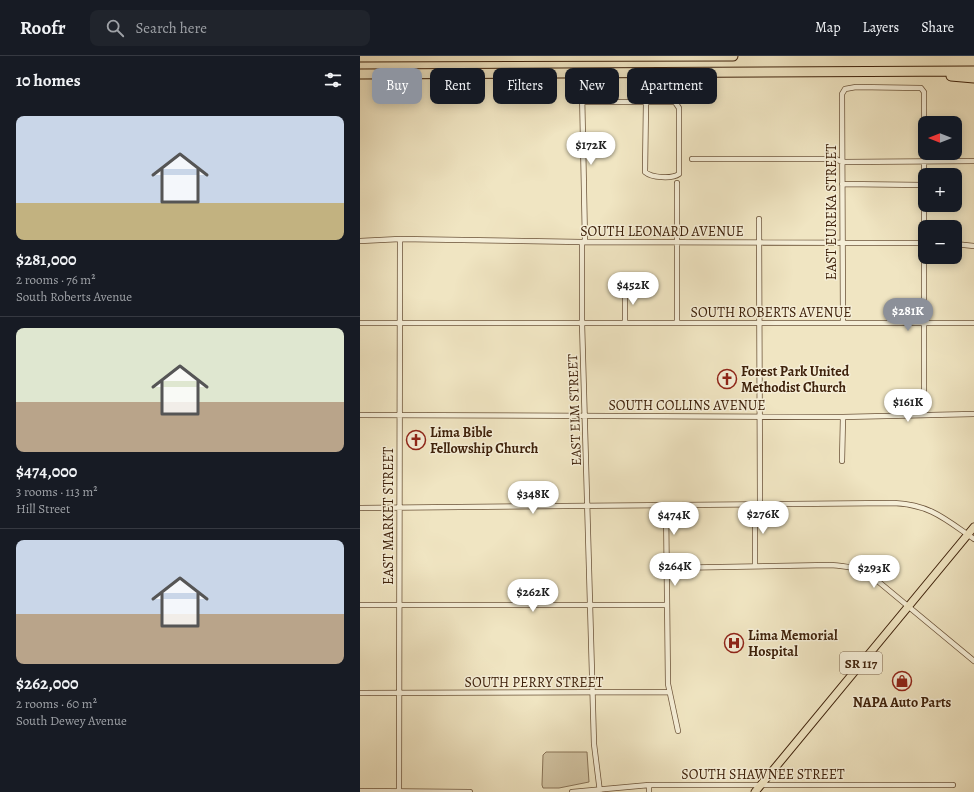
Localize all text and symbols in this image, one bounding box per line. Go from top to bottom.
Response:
search box [90,10,370,46]
text: Roofr [20,15,66,41]
icon: search [104,17,126,39]
text: Search here [136,18,207,38]
text: Map [815,18,841,37]
text: Layers [863,18,899,37]
text: Share [921,18,954,37]
chip: Buy [372,68,422,104]
chip: Rent [430,68,485,104]
chip: Filters [493,68,557,104]
chip: New [565,68,619,104]
chip: Apartment [627,68,717,104]
text: 10 homes [16,69,81,92]
icon: filters [322,69,344,91]
north arrow [918,116,962,160]
map controls [918,116,962,264]
pin: $172K [563,132,619,166]
text: $172K [575,136,607,153]
icon: home [144,142,216,214]
street label: EAST EUREKA STREET [822,144,841,280]
button: + [918,168,962,212]
button: − [918,220,962,264]
street label: SOUTH LEONARD AVENUE [580,222,744,241]
text: $281,000 [16,248,77,271]
text: 2 rooms · 76 m² [16,271,95,288]
pin: $452K [605,272,661,306]
text: $452K [617,276,649,293]
text: South Roberts Avenue [16,288,132,305]
pin: $281K [880,298,936,332]
text: $281K [892,302,924,319]
street label: SOUTH ROBERTS AVENUE [690,303,852,322]
street label: EAST ELM STREET [563,353,586,466]
icon: home [144,354,216,426]
place label: Forest Park United Methodist Church [741,362,850,397]
church icon: Forest Park United Methodist Church [716,368,738,390]
pin: $161K [880,389,936,423]
text: $161K [893,393,923,410]
street label: SOUTH COLLINS AVENUE [608,396,766,415]
place label: Lima Bible Fellowship Church [430,423,539,458]
church icon: Lima Bible Fellowship Church [405,429,427,451]
street label: EAST MARKET STREET [379,447,398,585]
text: $474,000 [16,460,77,483]
pin: $348K [505,481,561,515]
text: 3 rooms · 113 m² [16,483,98,500]
text: $348K [517,485,549,502]
text: Hill Street [16,500,70,517]
pin: $276K [735,501,791,535]
pin: $474K [646,502,702,536]
text: $276K [747,505,779,522]
text: $474K [658,506,690,523]
pin: $264K [647,553,703,587]
pin: $293K [846,555,902,589]
text: $264K [658,557,692,574]
text: $293K [858,559,890,576]
icon: home [144,566,216,638]
pin: $262K [505,579,561,613]
text: $262K [516,583,550,600]
place label: Lima Memorial Hospital [748,626,838,661]
hospital icon: Lima Memorial Hospital [723,632,745,654]
road number: SR 117 [840,652,882,674]
shop icon: NAPA Auto Parts [891,670,913,692]
text: $262,000 [16,672,79,695]
street label: SOUTH PERRY STREET [465,673,604,692]
place label: NAPA Auto Parts [853,693,952,712]
text: 2 rooms · 60 m² [16,695,97,712]
text: South Dewey Avenue [16,712,127,729]
street label: SOUTH SHAWNEE STREET [681,765,845,784]

